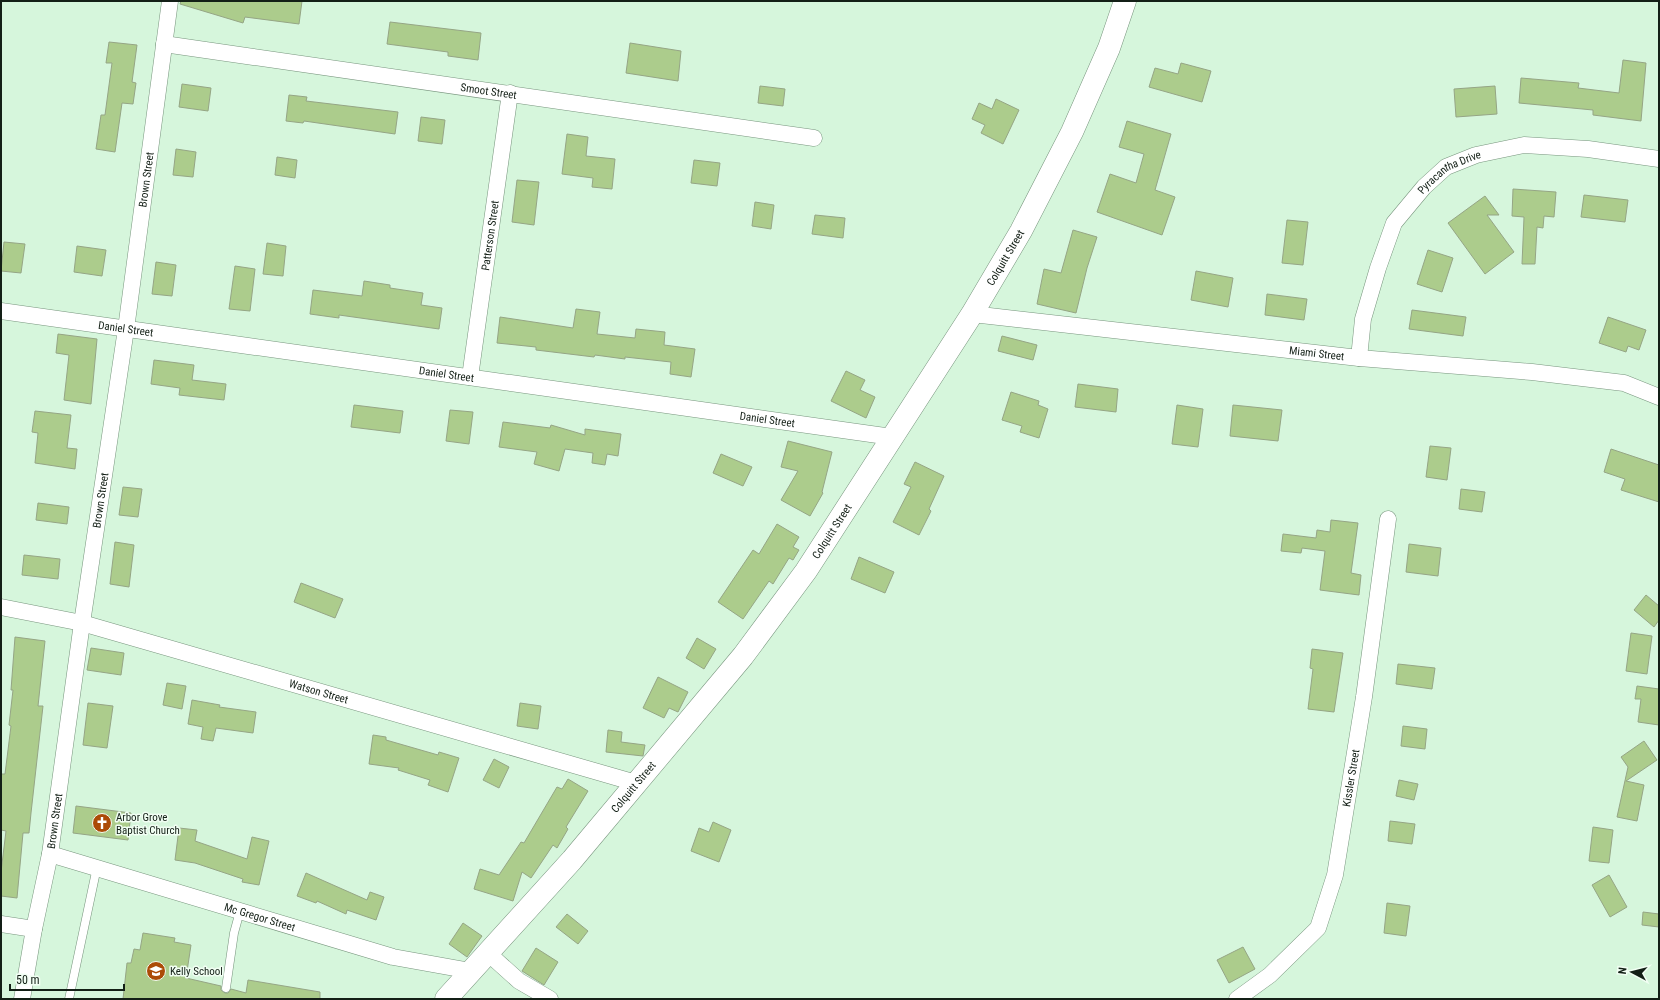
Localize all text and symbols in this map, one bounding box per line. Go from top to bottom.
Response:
street label: Smoot Street [460,80,518,101]
street label: Pyracantha Drive [1415,148,1482,196]
street label: Brown Street [136,151,156,208]
street label: Patterson Street [479,200,501,271]
street label: Colquitt Street [984,227,1027,288]
street label: Daniel Street [97,318,154,339]
street label: Miami Street [1289,344,1345,363]
street label: Daniel Street [418,364,475,384]
street label: Daniel Street [739,409,796,430]
street label: Brown Street [90,472,111,529]
street label: Colquitt Street [809,501,854,561]
street label: Watson Street [288,677,350,706]
street label: Kissler Street [1340,748,1362,808]
street label: Colquitt Street [608,759,658,815]
street label: Brown Street [44,793,65,849]
place label: Arbor Grove Baptist Church [116,811,180,837]
church icon: Arbor Grove Baptist Church [91,812,113,834]
street label: Mc Gregor Street [223,900,297,934]
north arrow [1612,952,1652,992]
school or university icon: Kelly School [145,960,167,982]
place label: Kelly School [170,965,223,978]
scale bar [10,966,124,992]
text: N [1616,966,1629,975]
text: 50 m [16,973,40,987]

